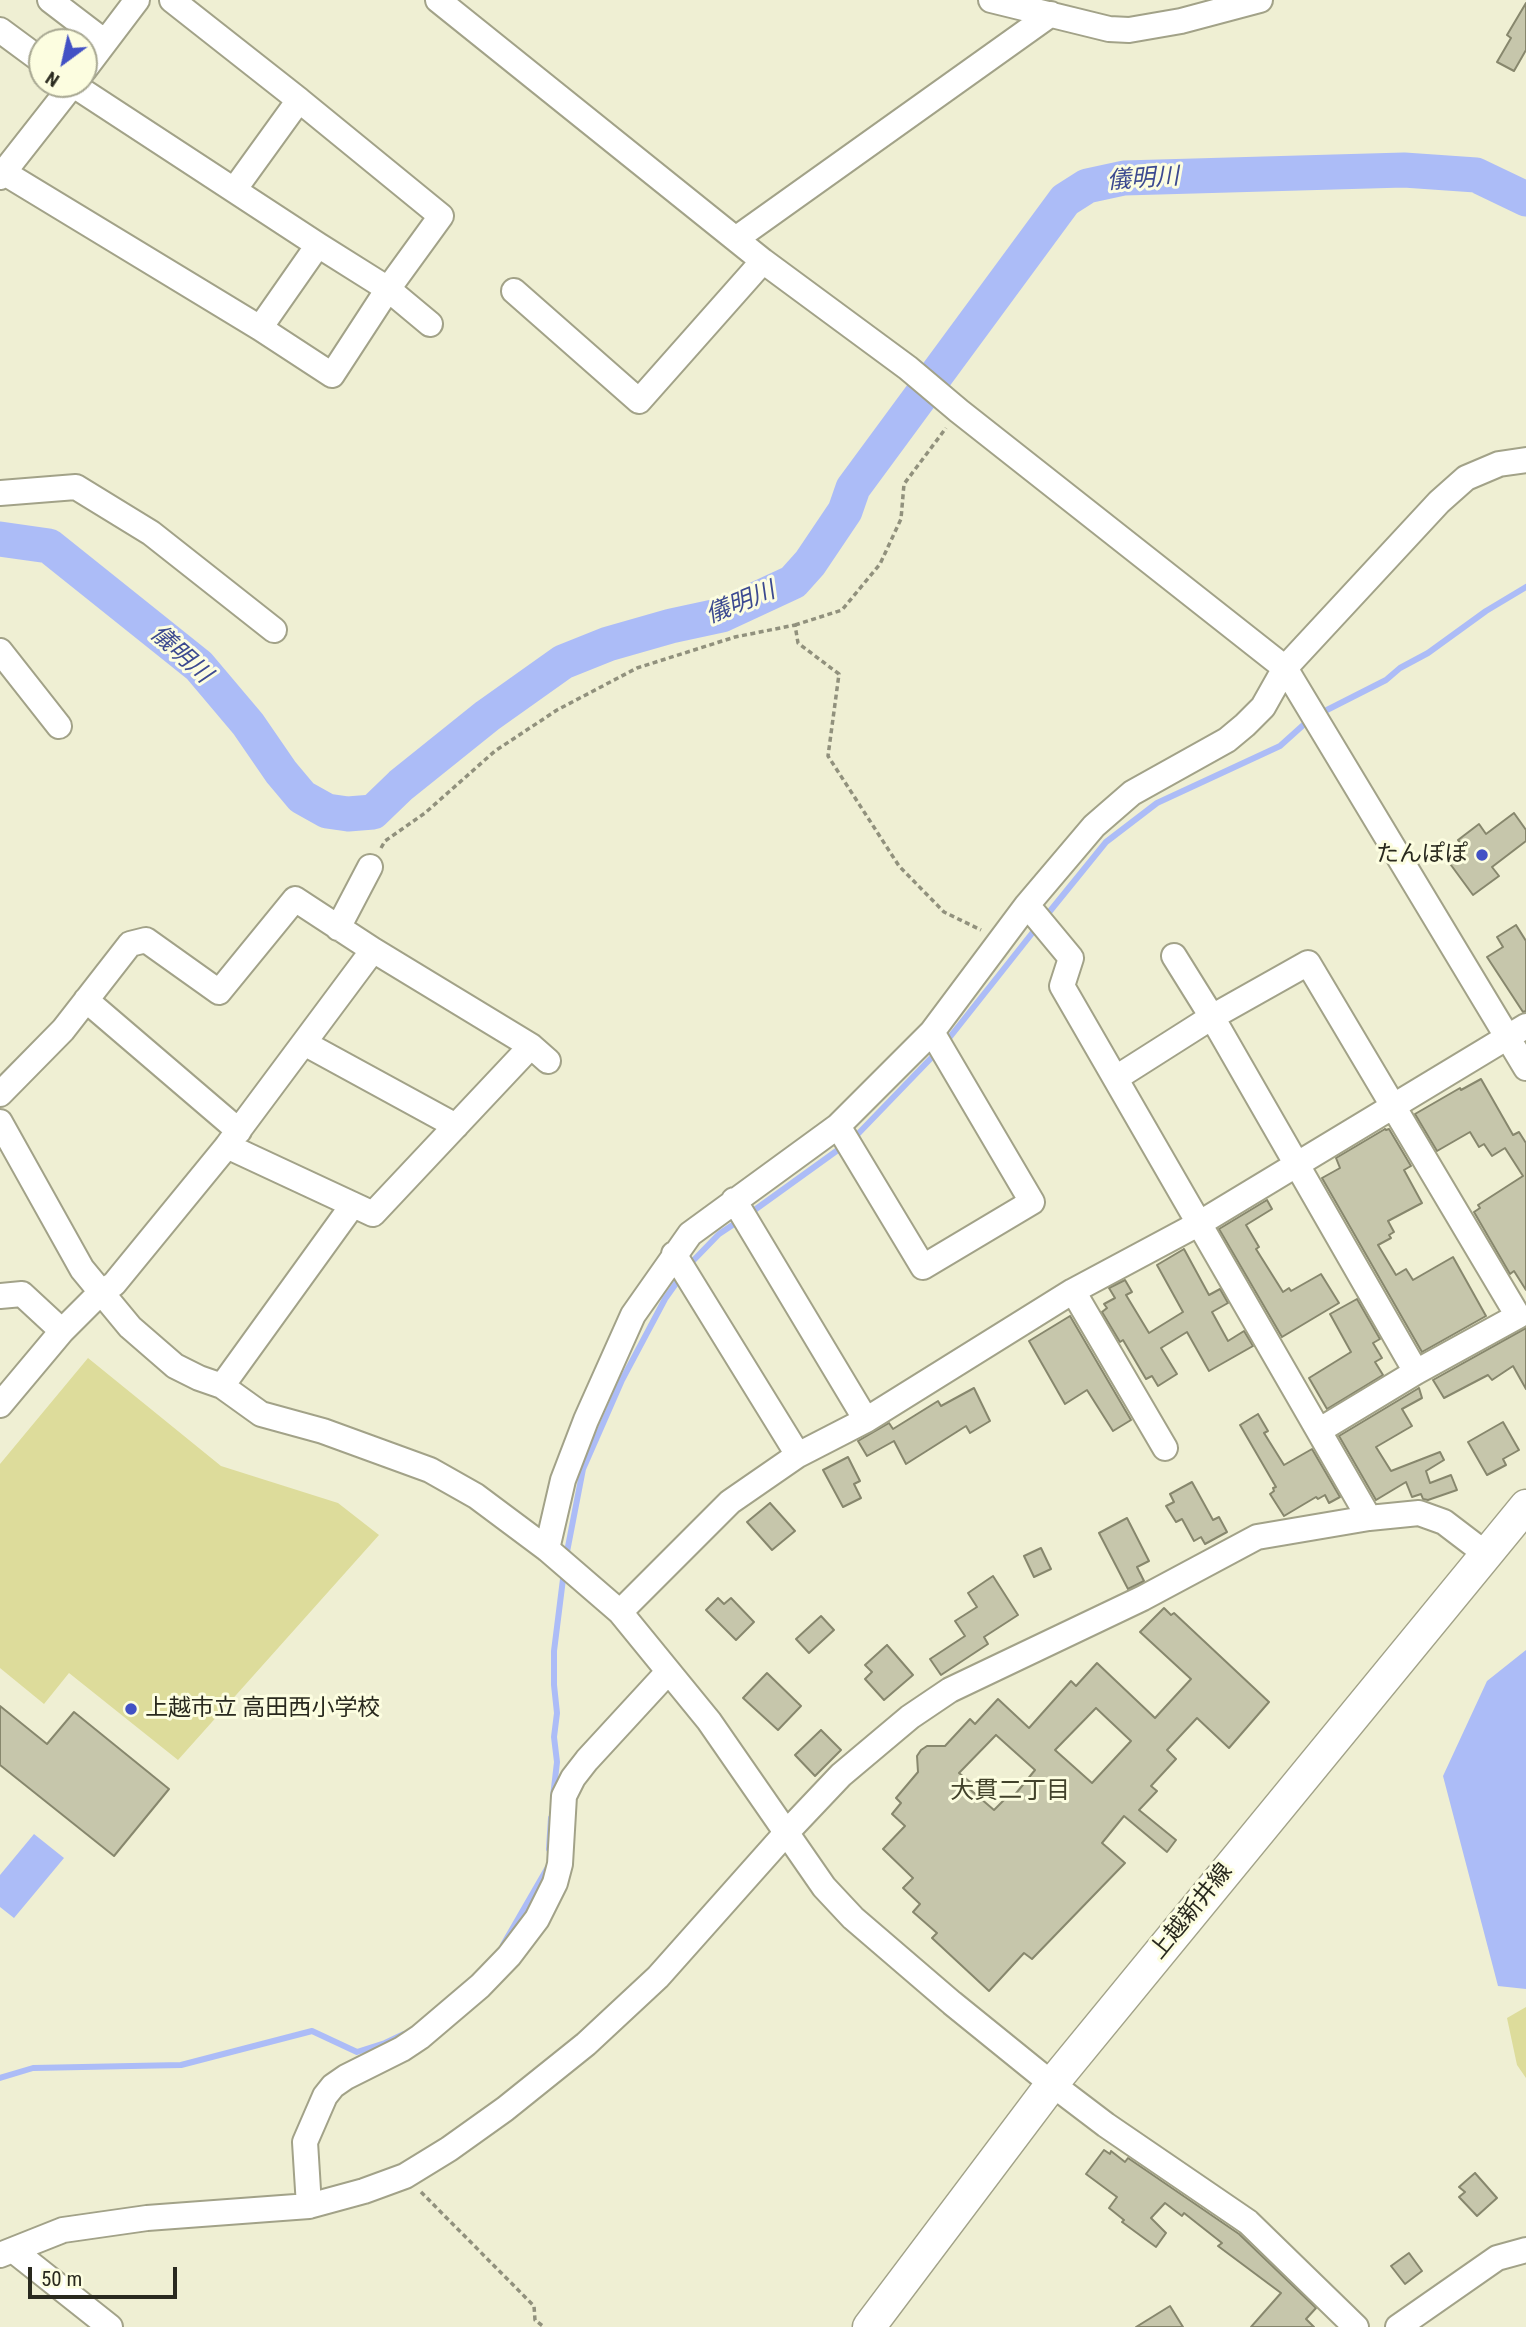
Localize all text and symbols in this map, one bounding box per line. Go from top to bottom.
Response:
north arrow [28,28,98,98]
text: N [41,67,64,92]
water label: 儀明川 [1106,163,1180,197]
water label: 儀明川 [702,577,780,631]
water label: 儀明川 [144,620,216,690]
place label: たんぽぽ [1376,841,1468,869]
marker: たんぽぽ [1474,847,1490,863]
place label: 上越市立 高田西小学校 [145,1695,380,1723]
marker: 上越市立 高田西小学校 [123,1701,139,1717]
district label: 大貫二丁目 [950,1778,1070,1806]
street label: 上越新井線 [1145,1859,1239,1965]
scale bar [32,2254,180,2298]
text: 50 m [41,2267,82,2291]

